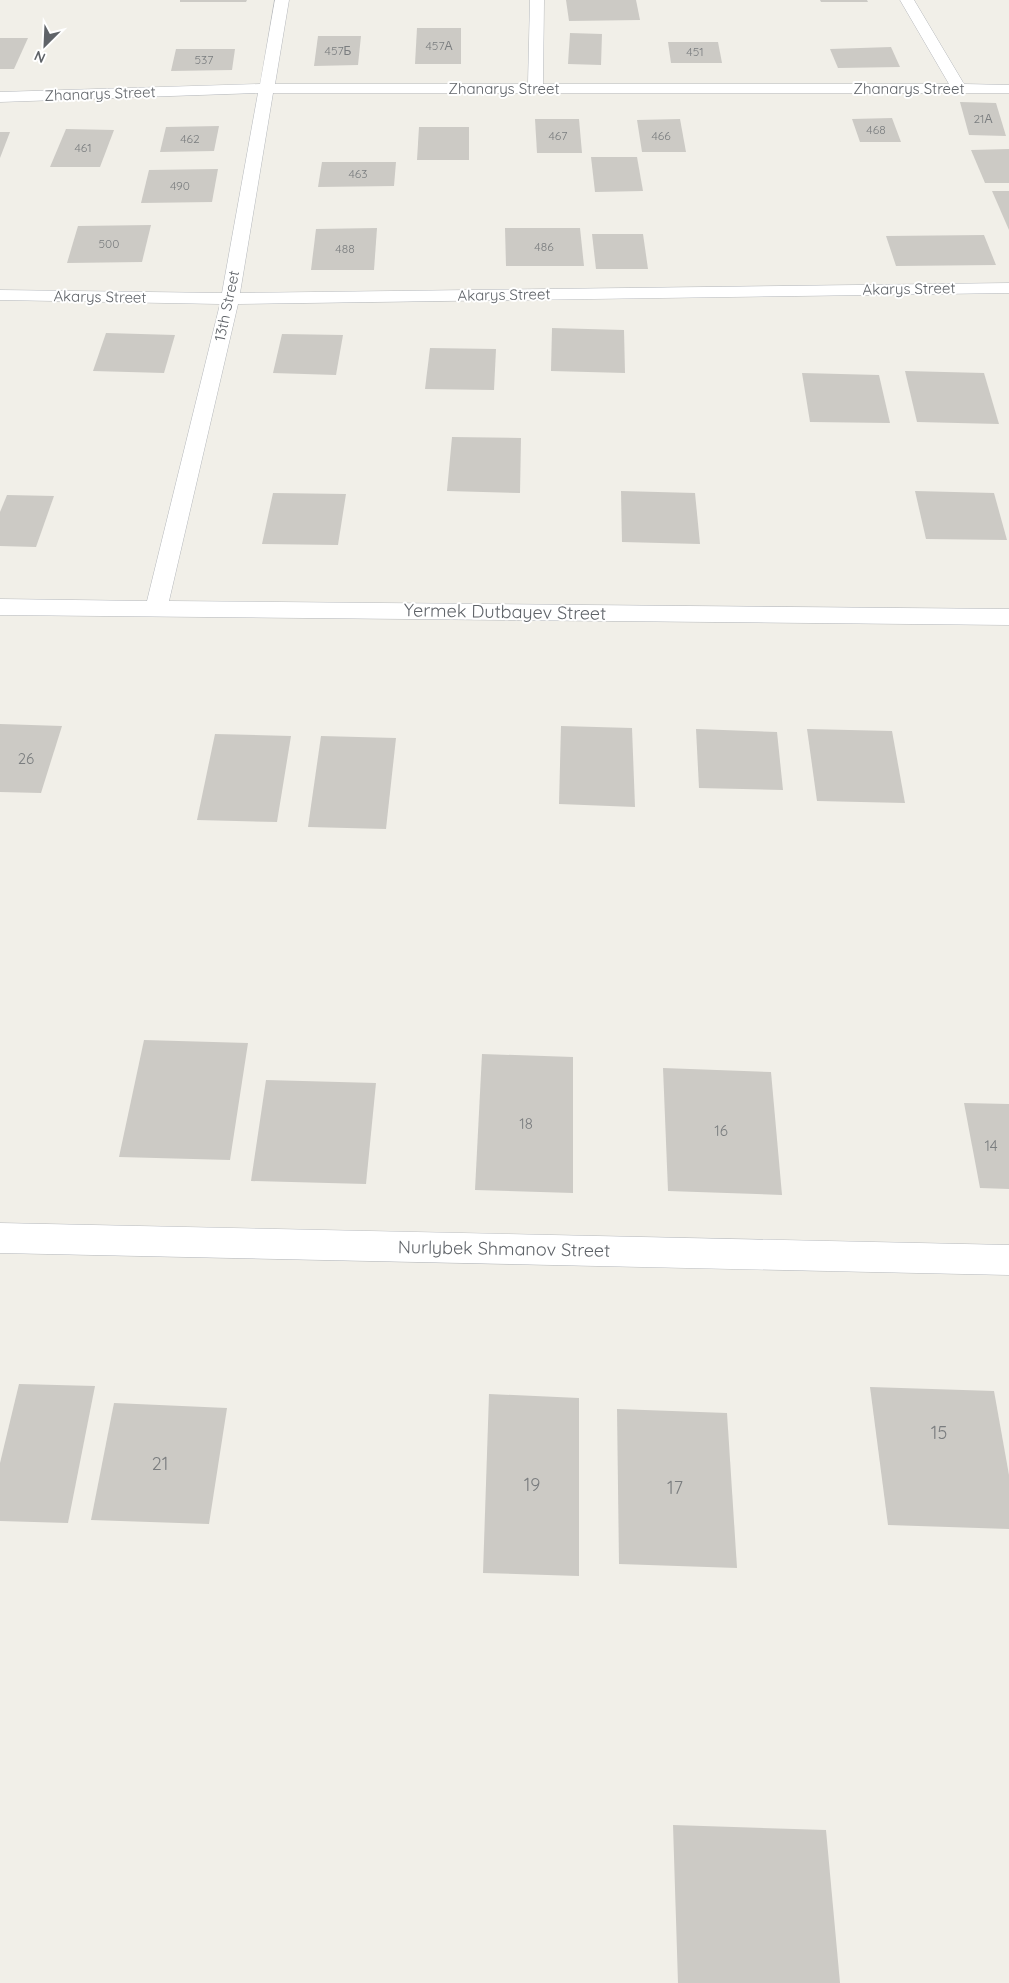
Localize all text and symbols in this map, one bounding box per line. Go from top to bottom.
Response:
north arrow [20,20,70,70]
house number: 457А [425,38,453,53]
house number: 457Б [325,43,352,58]
house number: 451 [686,44,704,59]
text: N [31,47,48,67]
house number: 537 [195,52,213,67]
street label: Zhanarys Street [448,79,560,98]
street label: Zhanarys Street [853,79,965,98]
street label: Zhanarys Street [44,82,156,105]
house number: 21А [973,111,993,126]
house number: 468 [866,122,886,137]
house number: 467 [549,128,567,143]
house number: 466 [651,128,671,143]
house number: 462 [180,131,200,146]
house number: 461 [74,140,92,155]
house number: 463 [348,166,368,181]
house number: 490 [170,178,190,193]
house number: 500 [99,236,119,251]
house number: 486 [534,239,554,254]
house number: 488 [335,241,355,256]
street label: 13th Street [210,269,243,343]
street label: Akarys Street [862,278,956,299]
street label: Akarys Street [457,284,551,305]
street label: Akarys Street [53,286,147,307]
street label: Yermek Dutbayev Street [404,598,606,625]
house number: 26 [18,749,34,768]
house number: 18 [519,1114,533,1133]
house number: 16 [714,1121,728,1140]
house number: 14 [984,1136,998,1155]
street label: Nurlybek Shmanov Street [398,1235,610,1262]
house number: 15 [931,1421,947,1444]
house number: 21 [152,1452,168,1475]
house number: 19 [524,1473,540,1496]
house number: 17 [667,1476,683,1499]

